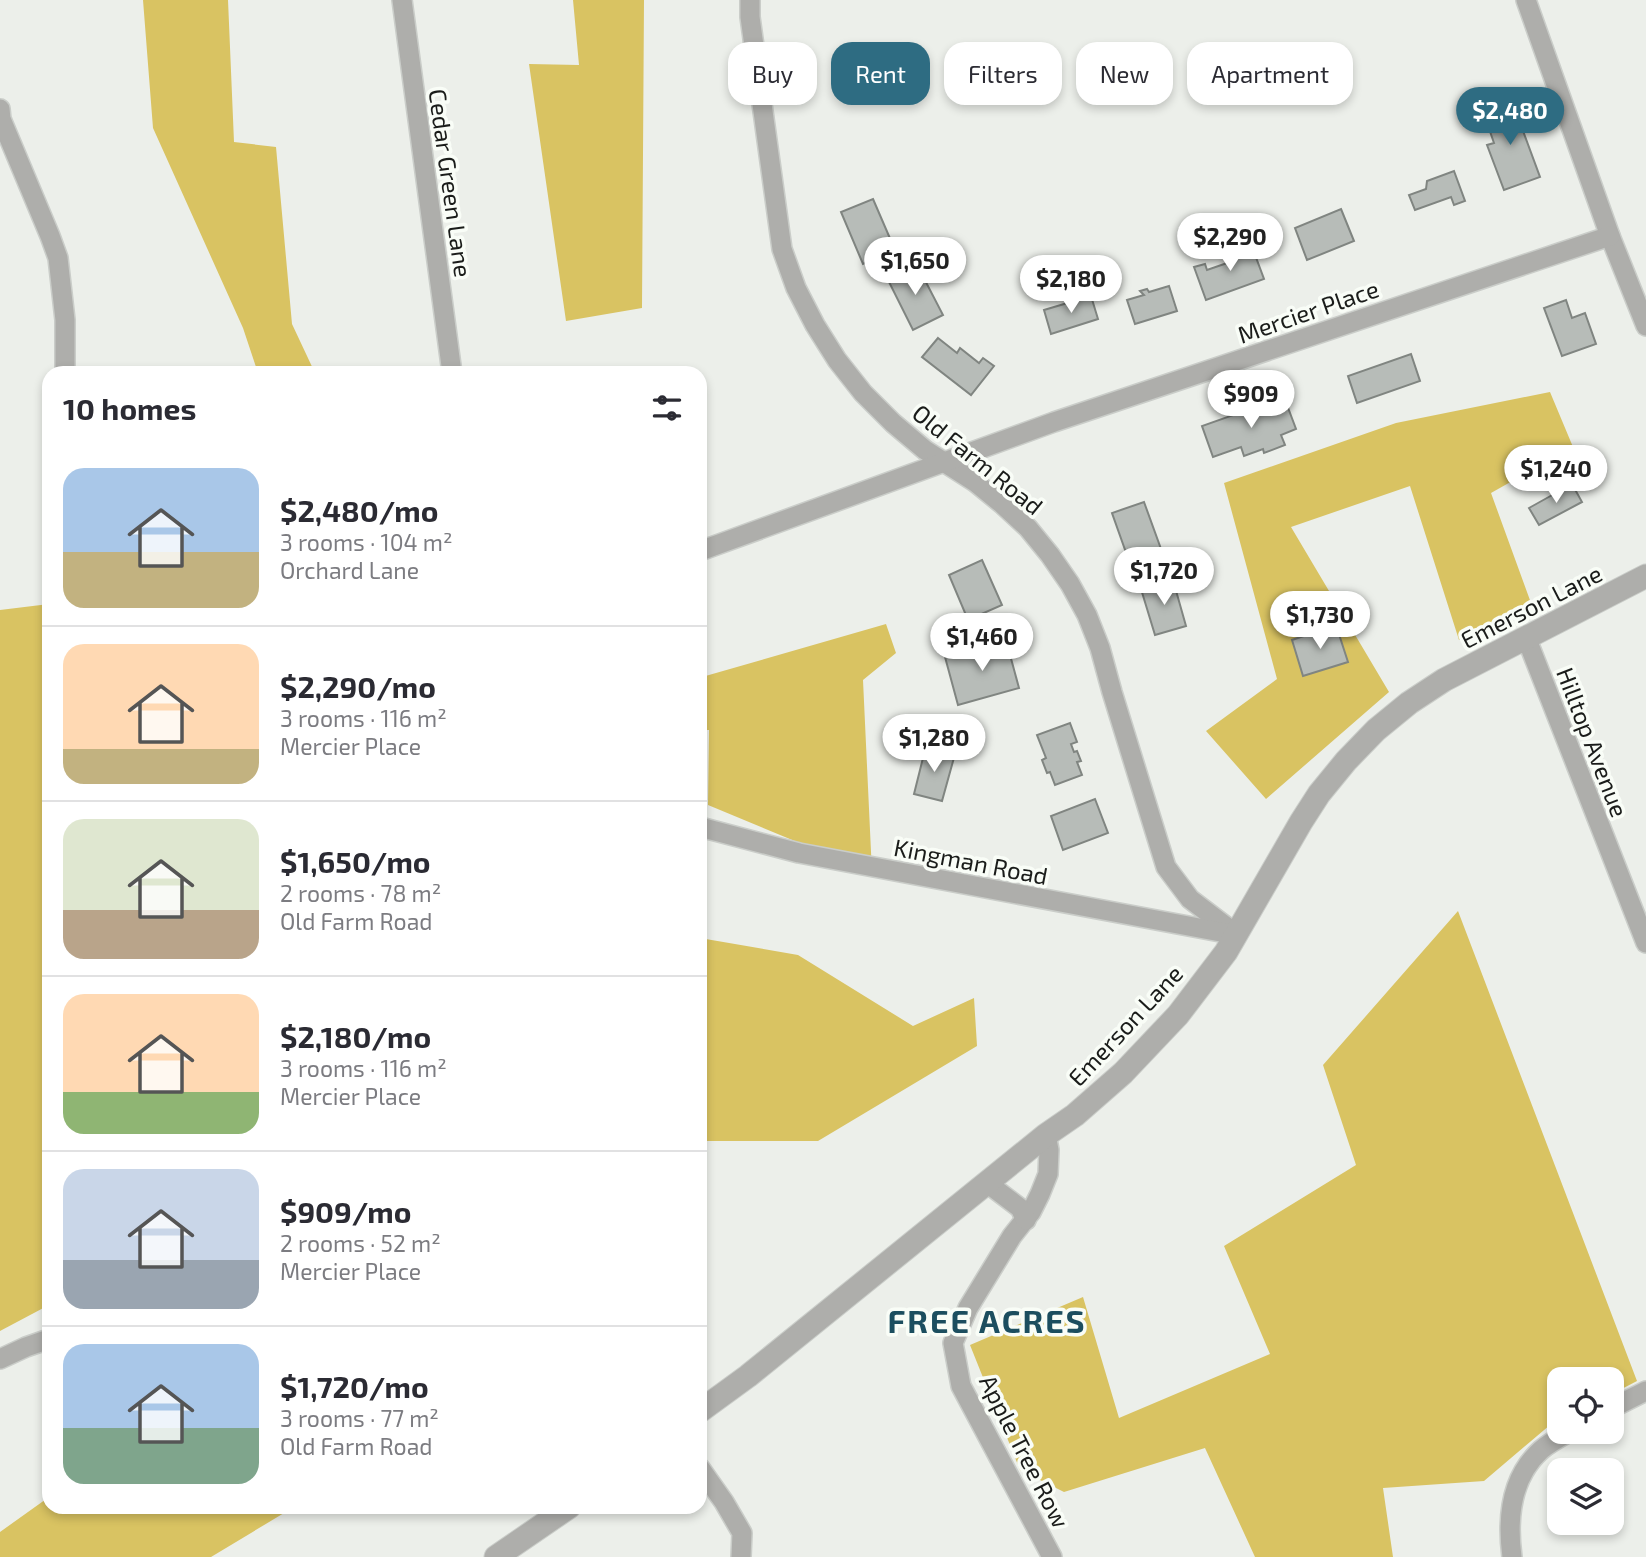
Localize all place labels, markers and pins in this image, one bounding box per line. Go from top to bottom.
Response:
pin: $2,480 [1453,88,1567,147]
pin: $2,290 [1173,214,1287,273]
pin: $1,650 [858,238,972,297]
pin: $2,180 [1014,256,1128,315]
pin: $909 [1210,370,1292,430]
pin: $1,240 [1499,446,1613,505]
pin: $1,720 [1107,548,1221,607]
pin: $1,730 [1263,592,1377,651]
pin: $1,460 [925,614,1039,673]
pin: $1,280 [877,714,991,774]

